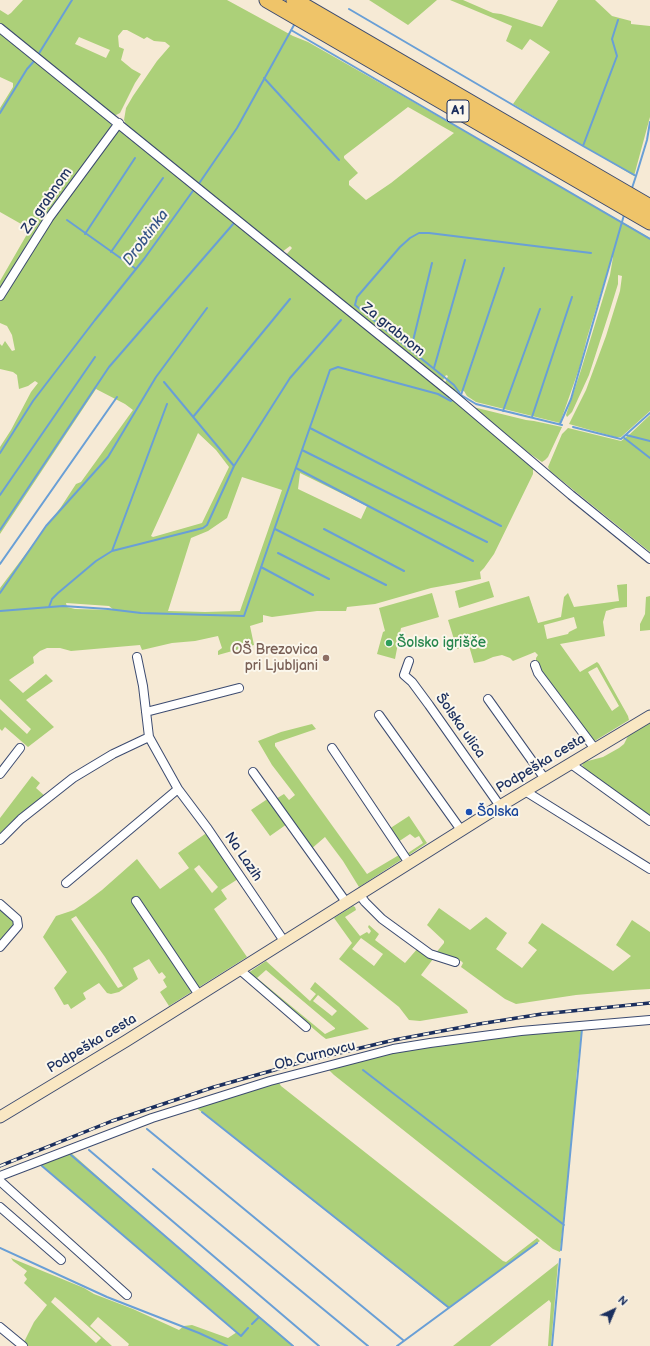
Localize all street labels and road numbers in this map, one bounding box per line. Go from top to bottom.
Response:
road number: A1 [447,100,469,122]
street label: Za grabnom [18,165,76,237]
street label: Za grabnom [358,299,428,361]
street label: Šolska ulica [432,690,488,762]
street label: Podpeška cesta [493,731,589,797]
street label: Na Lazih [221,829,265,885]
street label: Podpeška cesta [44,1011,140,1077]
street label: Ob Curnovcu [273,1038,357,1074]

